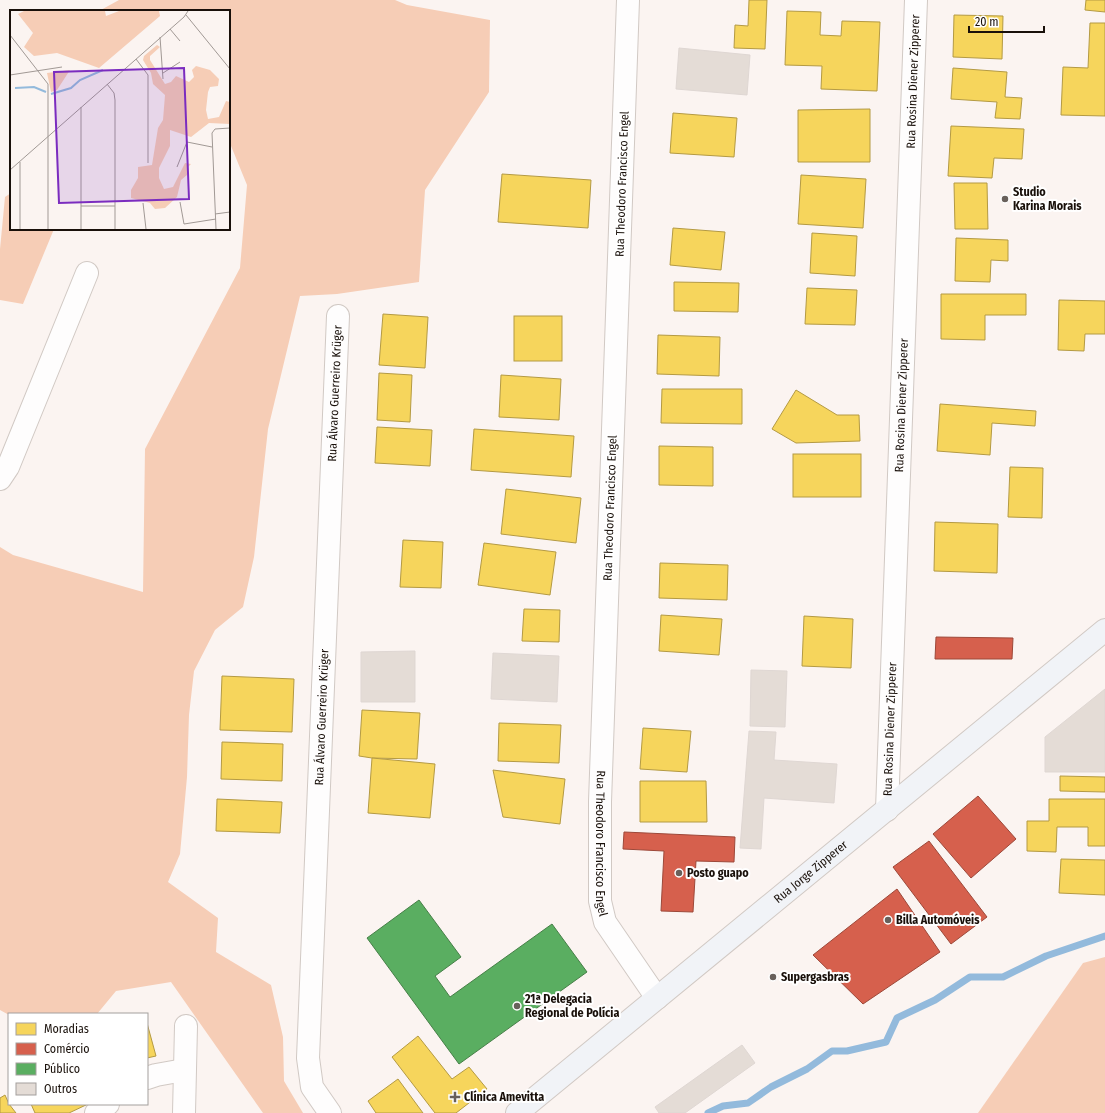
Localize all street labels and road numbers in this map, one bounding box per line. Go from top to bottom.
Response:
street label: Rua Rosina Diener Zipperer [904,13,923,149]
street label: Rua Theodoro Francisco Engel [612,111,632,257]
street label: Rua Álvaro Guerreiro Krüger [325,324,345,462]
street label: Rua Rosina Diener Zipperer [892,337,911,473]
street label: Rua Theodoro Francisco Engel [600,435,620,581]
street label: Rua Álvaro Guerreiro Krüger [312,648,332,786]
street label: Rua Rosina Diener Zipperer [881,661,899,796]
street label: Rua Theodoro Francisco Engel [593,770,610,918]
street label: Rua Jorge Zipperer [771,837,851,906]

